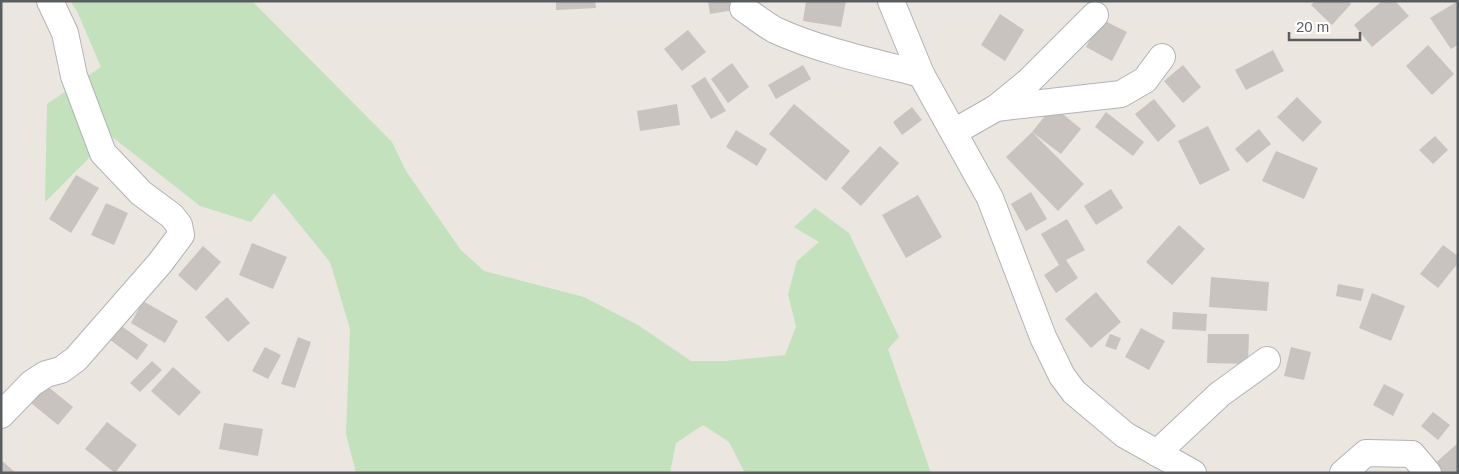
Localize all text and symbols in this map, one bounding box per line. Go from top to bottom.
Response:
scale bar [1289,10,1360,42]
text: 20 m [1296,18,1329,35]

